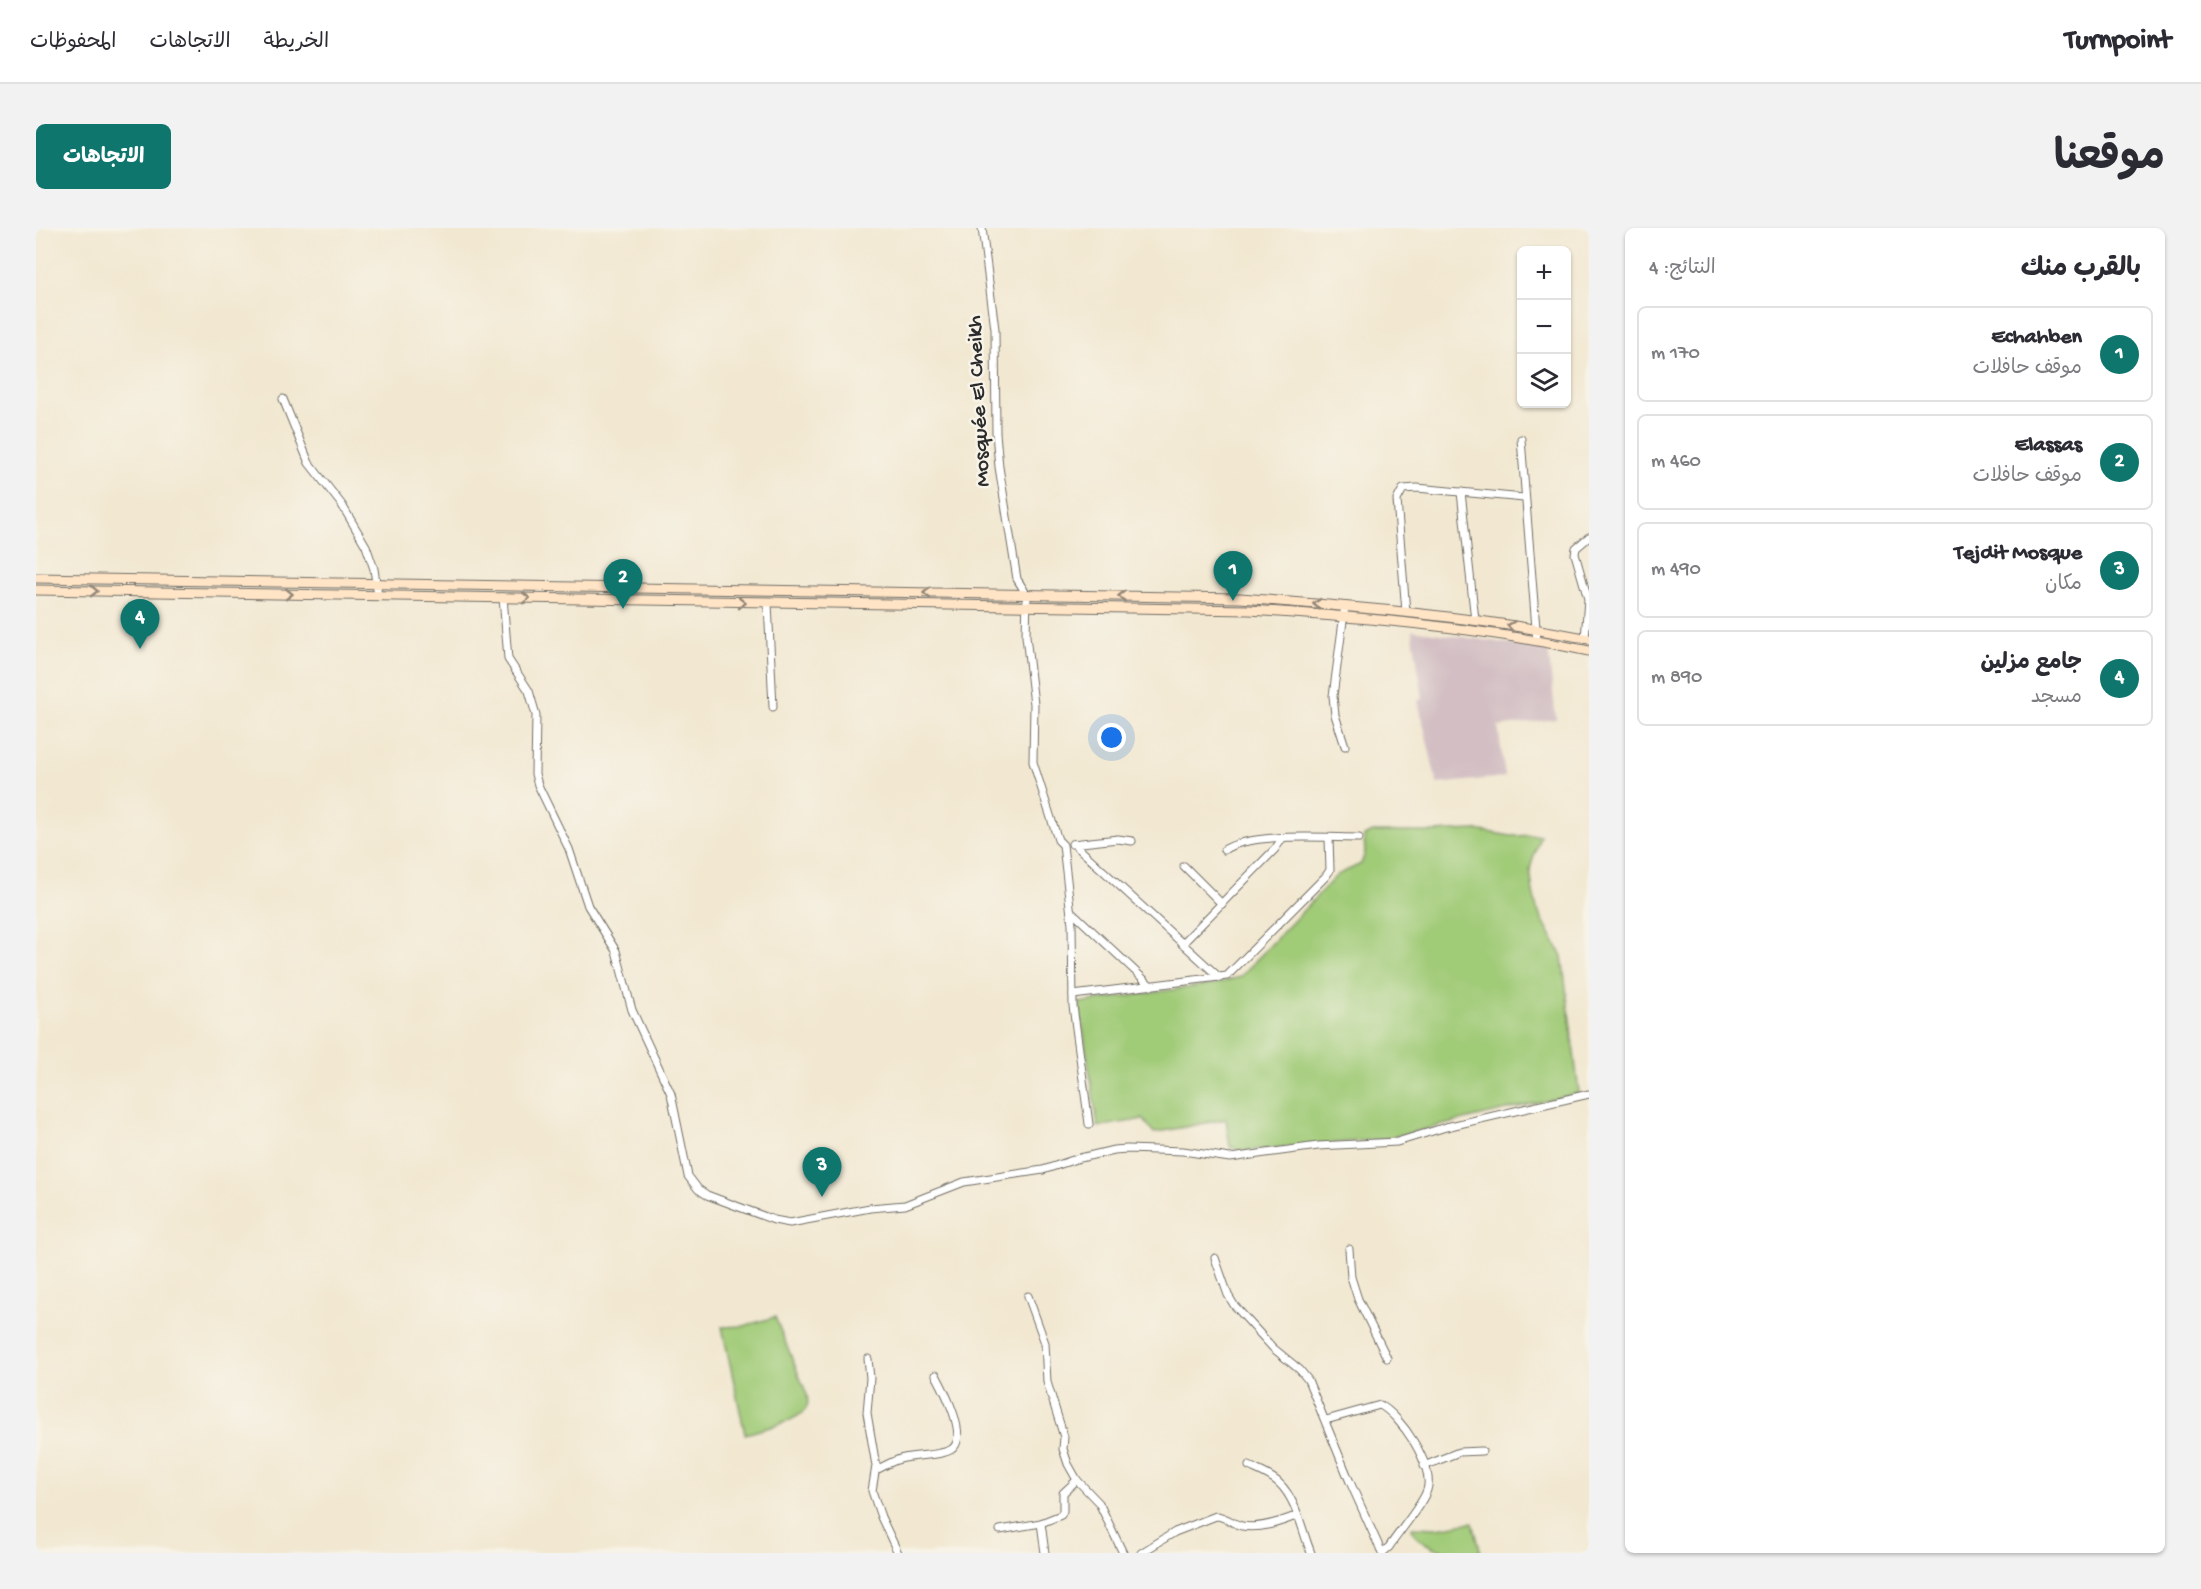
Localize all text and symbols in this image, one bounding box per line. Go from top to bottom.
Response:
text: Turnpoint [2065,25,2171,58]
text: المحفوظات [30,31,116,56]
text: الاتجاهات [149,31,231,56]
text: الخريطة [264,31,329,56]
button: الاتجاهات [36,124,171,189]
text: موقعنا [2054,136,2165,185]
map controls [1517,246,1571,408]
button: + [1517,246,1571,300]
text: بالقرب منك [2021,255,2141,286]
text: النتائج: 4 [1649,258,1716,281]
button: − [1517,300,1571,354]
street label: Mosquée El Cheikh [963,315,997,487]
text: Echahben [1992,325,2082,351]
text: 170 m [1651,343,1700,366]
text: 1 [2115,343,2124,366]
button: layers [1517,354,1571,408]
text: موقف حافلات [1973,358,2082,381]
text: Elassas [2015,433,2082,459]
text: 460 m [1651,451,1701,474]
text: 2 [2115,451,2124,474]
text: موقف حافلات [1973,466,2082,489]
text: Tejdit Mosque [1954,541,2082,567]
pin: 1 [1214,552,1252,601]
text: 490 m [1651,559,1701,582]
text: 3 [2114,559,2125,582]
pin: 2 [604,560,642,609]
text: مكان [2045,574,2082,597]
one-way arrow [90,585,99,597]
one-way arrow [923,587,932,599]
one-way arrow [285,588,294,600]
one-way arrow [1118,590,1127,602]
one-way arrow [522,592,531,604]
one-way arrow [738,597,747,609]
one-way arrow [1312,598,1321,611]
pin: 4 [120,600,160,649]
one-way arrow [1506,620,1516,633]
text: جامع مزلين [1980,651,2082,677]
text: 890 m [1651,667,1702,690]
text: 4 [2115,667,2124,690]
text: مسجد [2031,687,2082,710]
your location [1097,723,1126,752]
pin: 3 [802,1148,842,1197]

